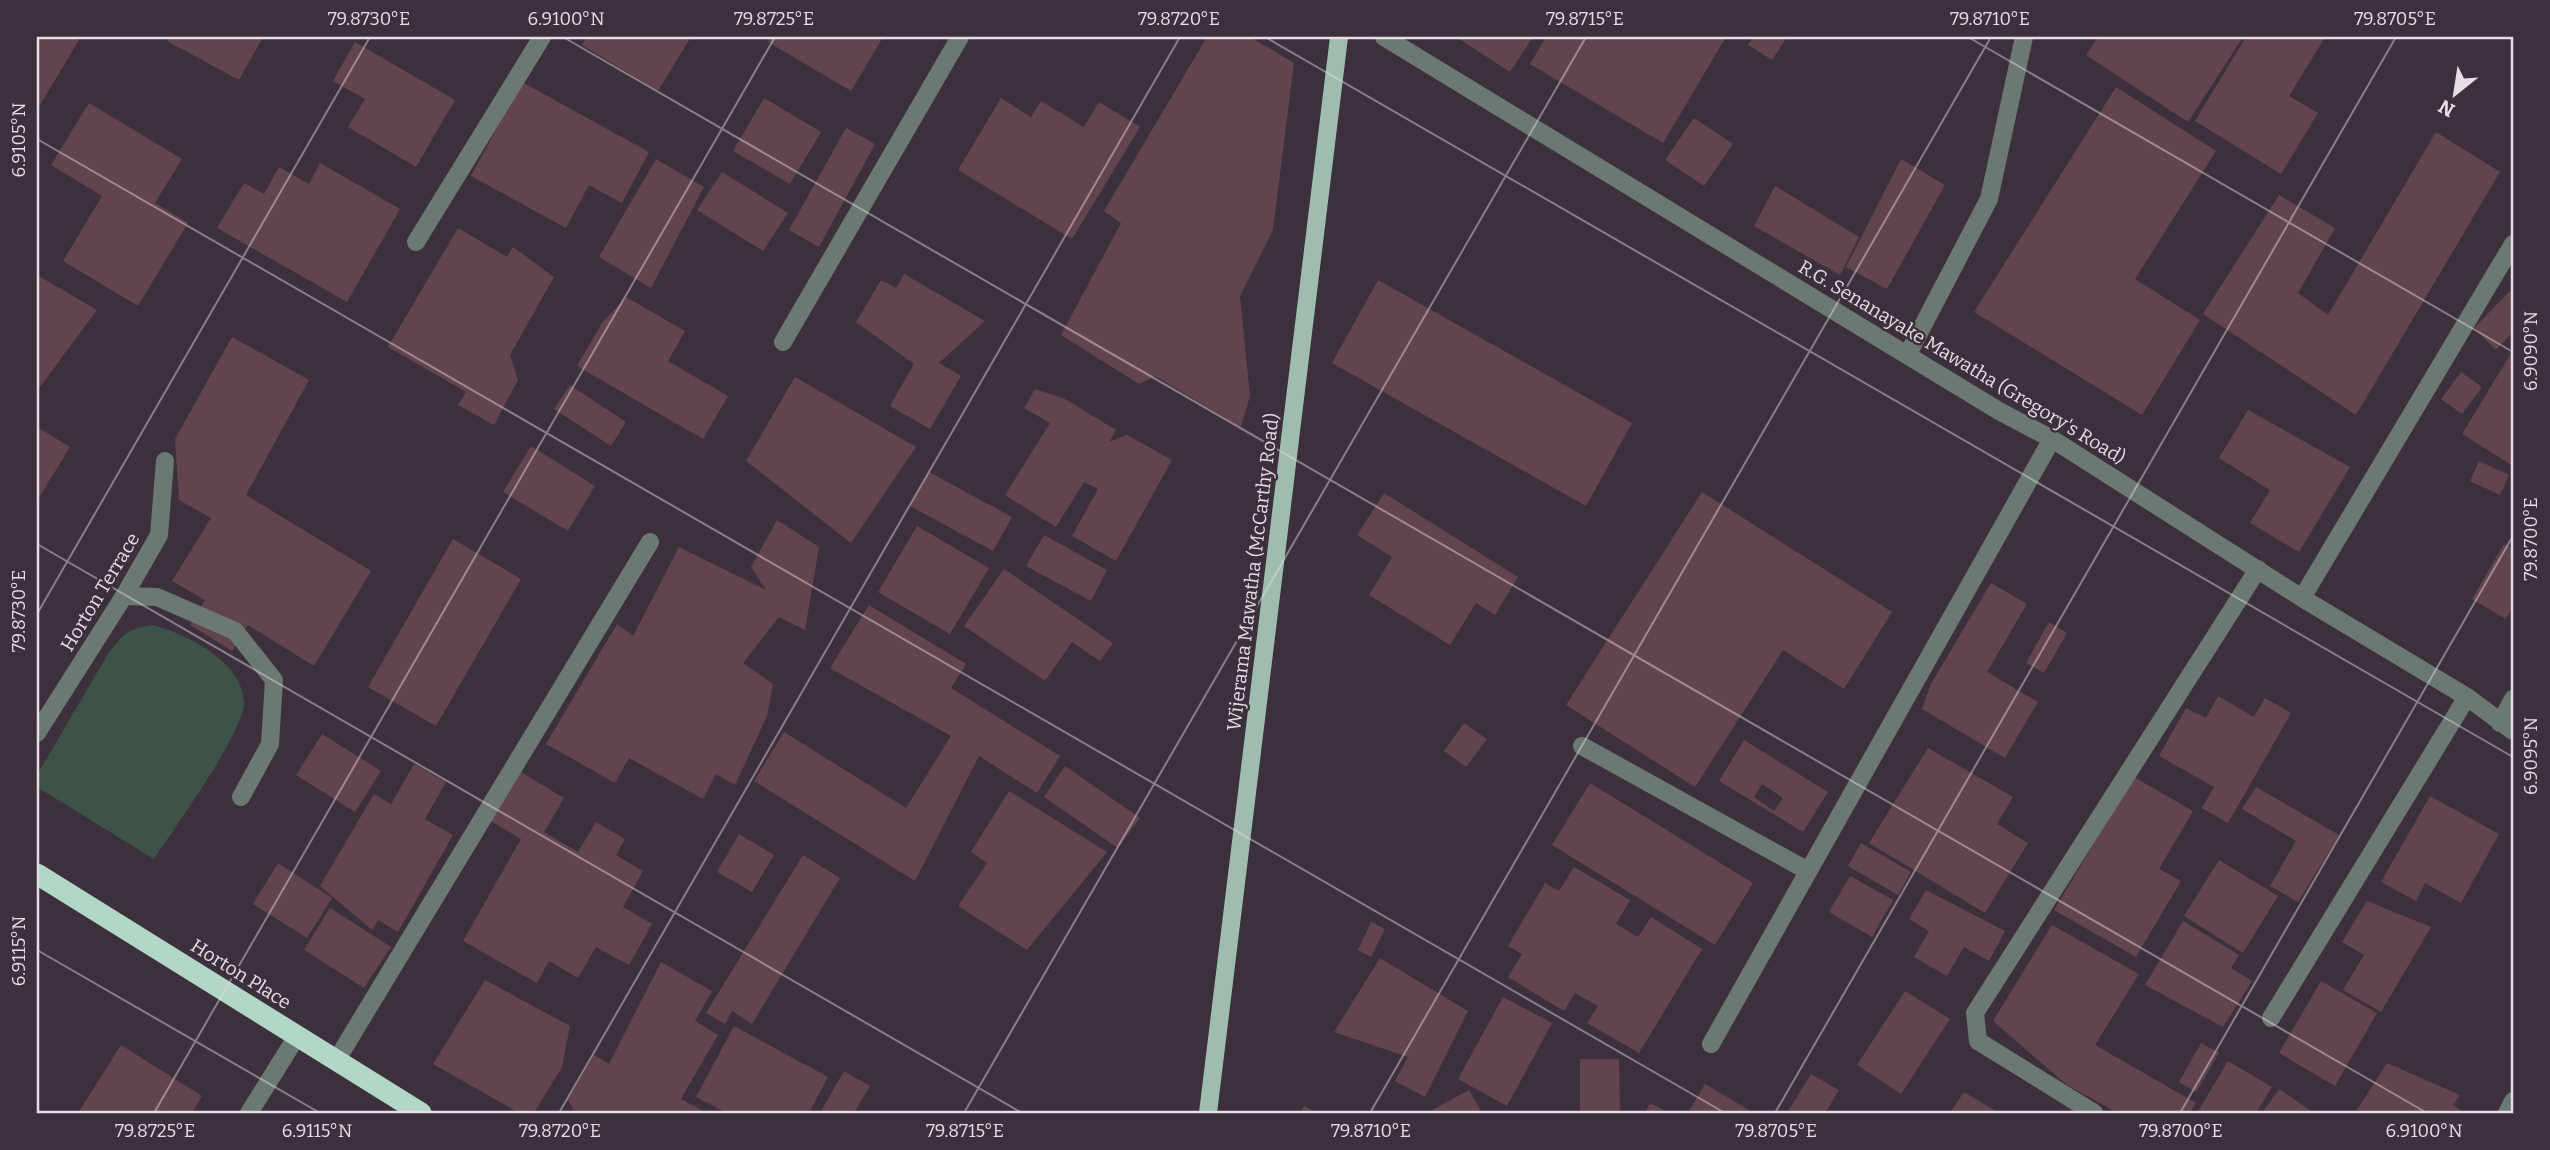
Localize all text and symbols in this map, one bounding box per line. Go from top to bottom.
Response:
text: 79.8730°E [328,8,410,30]
text: 6.9100°N [528,8,604,30]
text: 79.8725°E [734,8,814,30]
text: 79.8720°E [1138,8,1220,30]
text: 79.8715°E [1546,8,1624,30]
text: 79.8710°E [1950,8,2030,30]
text: 79.8705°E [2354,8,2436,30]
north arrow [2420,60,2490,130]
text: N [2434,94,2459,122]
text: 6.9105°N [8,103,30,177]
street label: R.G. Senanayake Mawatha (Gregory's Road) [1794,255,2130,469]
text: 6.9090°N [2520,311,2542,391]
street label: Wijerama Mawatha (McCarthy Road) [1222,412,1284,732]
text: 79.8700°E [2520,497,2542,581]
street label: Horton Terrace [56,529,144,655]
text: 79.8730°E [8,570,30,652]
text: 6.9095°N [2520,717,2542,795]
text: 6.9115°N [8,916,30,986]
street label: Horton Place [187,934,295,1014]
text: 79.8725°E [115,1120,195,1142]
text: 6.9115°N [282,1120,352,1142]
text: 79.8720°E [519,1120,601,1142]
text: 79.8715°E [926,1120,1004,1142]
text: 79.8710°E [1331,1120,1411,1142]
text: 79.8705°E [1735,1120,1817,1142]
text: 79.8700°E [2139,1120,2223,1142]
text: 6.9100°N [2386,1120,2462,1142]

